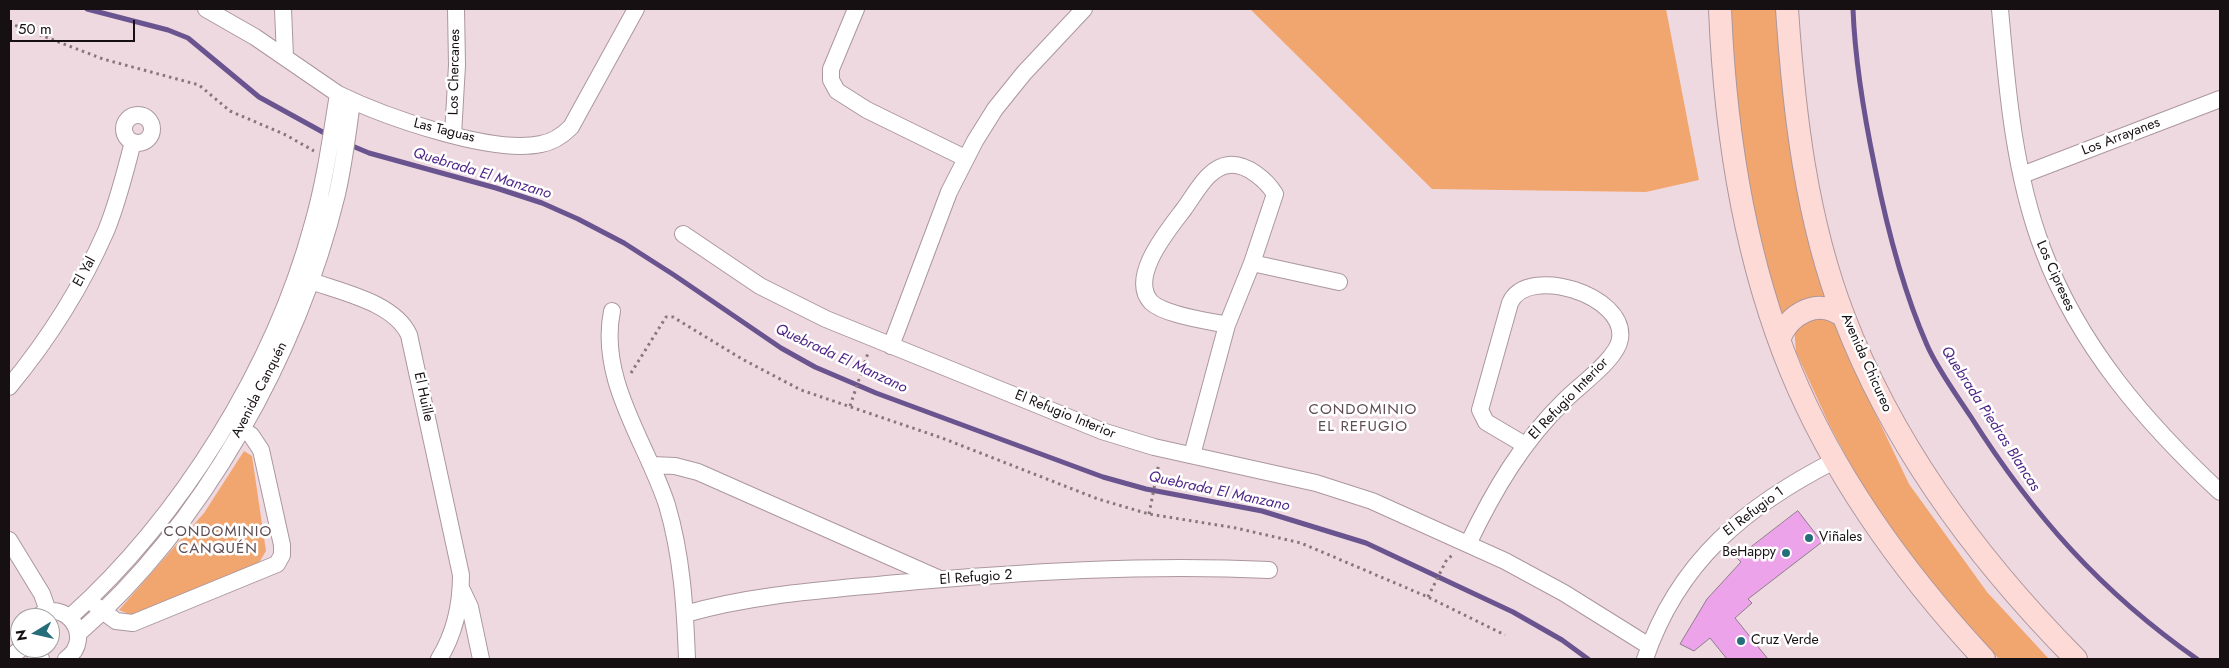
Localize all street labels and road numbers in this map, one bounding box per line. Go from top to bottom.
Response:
street label: Los Chercanes [446,29,464,115]
street label: Los Arrayanes [2080,114,2162,160]
street label: Las Taguas [412,115,476,147]
street label: Los Cipreses [2032,238,2078,314]
street label: El Yal [70,254,100,290]
street label: Avenida Chicureo [1837,311,1895,415]
street label: Avenida Canquén [229,339,291,441]
street label: El Refugio Interior [1526,355,1612,443]
street label: El Huille [410,371,436,423]
street label: El Refugio Interior [1012,387,1118,443]
street label: El Refugio 1 [1720,484,1788,540]
street label: El Refugio 2 [939,567,1013,589]

